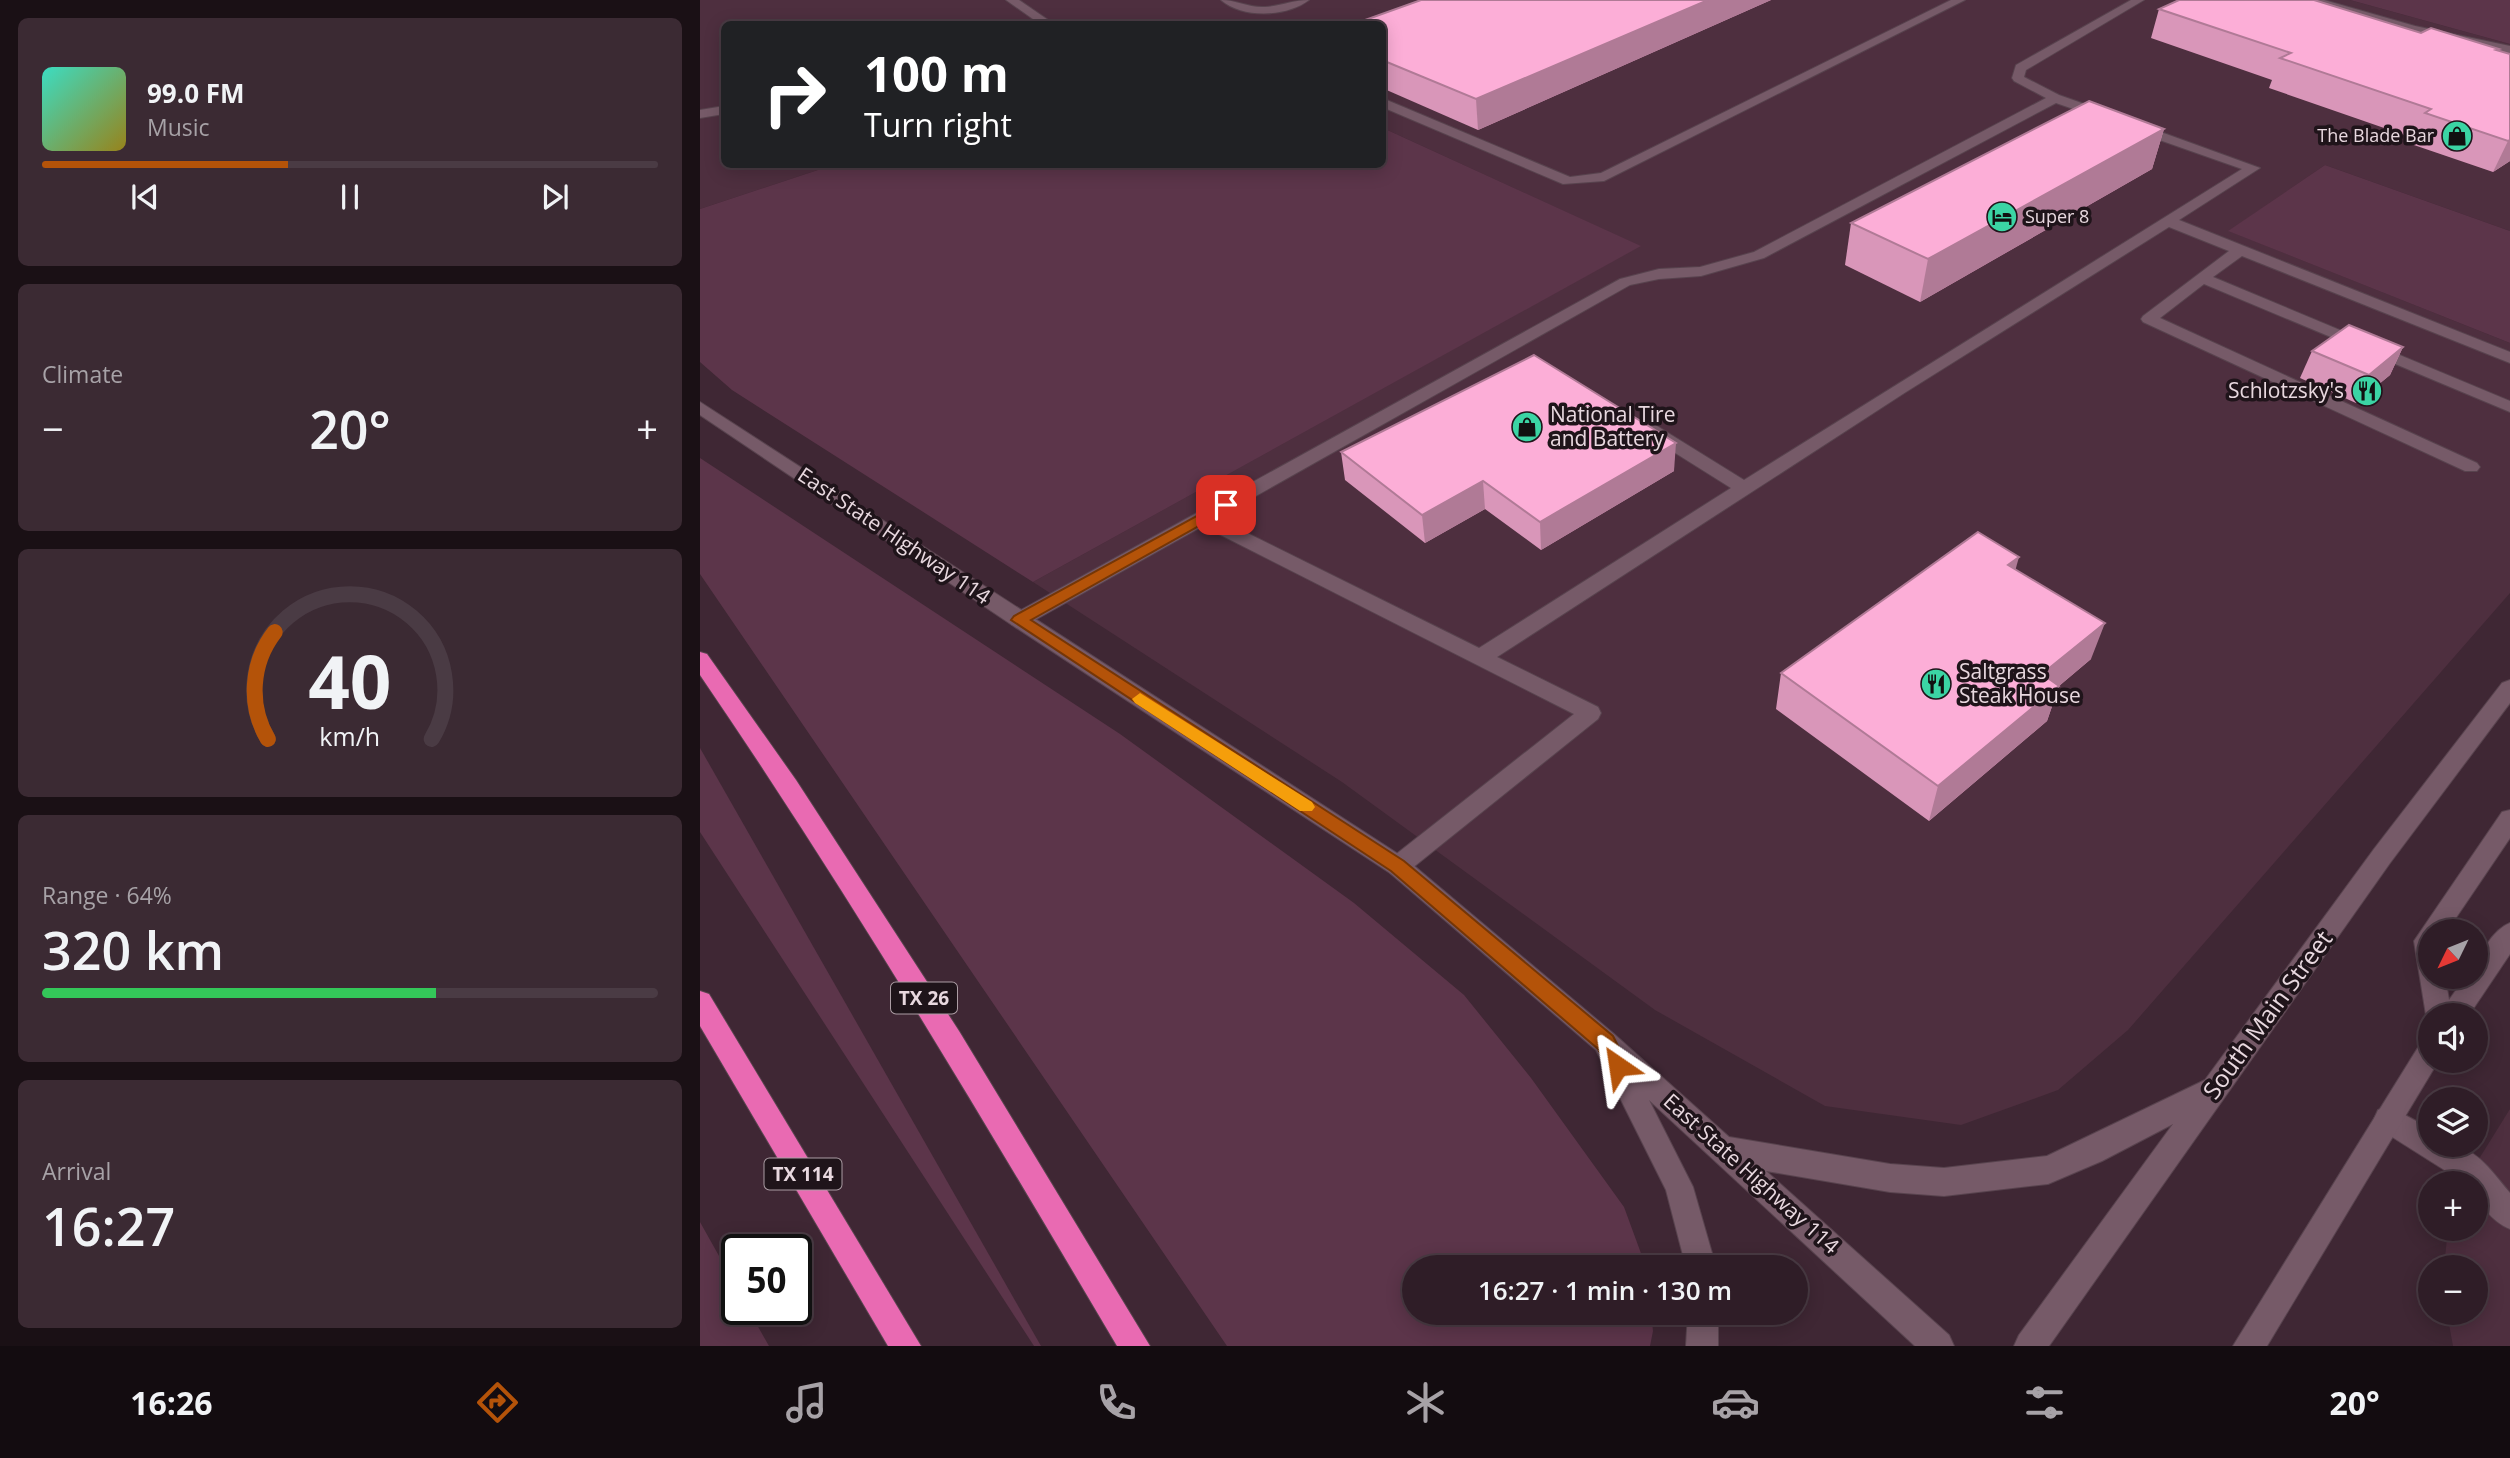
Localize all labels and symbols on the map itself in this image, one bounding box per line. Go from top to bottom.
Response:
shop icon: The Blade Bar [2440,119,2474,153]
place label: The Blade Bar [2317,123,2435,147]
hotel icon: Super 8 [1985,200,2019,234]
place label: Super 8 [2025,204,2089,228]
restaurant icon: Schlotzsky's [2350,374,2384,408]
place label: Schlotzsky's [2228,376,2344,404]
place label: National Tire and Battery [1550,400,1675,452]
shop icon: National Tire and Battery [1510,410,1544,444]
street label: East State Highway 114 [793,460,996,610]
pin [1196,475,1256,535]
place label: Saltgrass Steak House [1959,657,2081,709]
restaurant icon: Saltgrass Steak House [1919,667,1953,701]
north arrow [2418,919,2488,989]
street label: South Main Street [2194,923,2339,1105]
road number: TX 26 [891,982,957,1014]
position arrow [1581,1029,1655,1103]
street label: East State Highway 114 [1658,1087,1845,1260]
road number: TX 114 [764,1158,842,1190]
speed limit sign: 50 [721,1234,812,1325]

